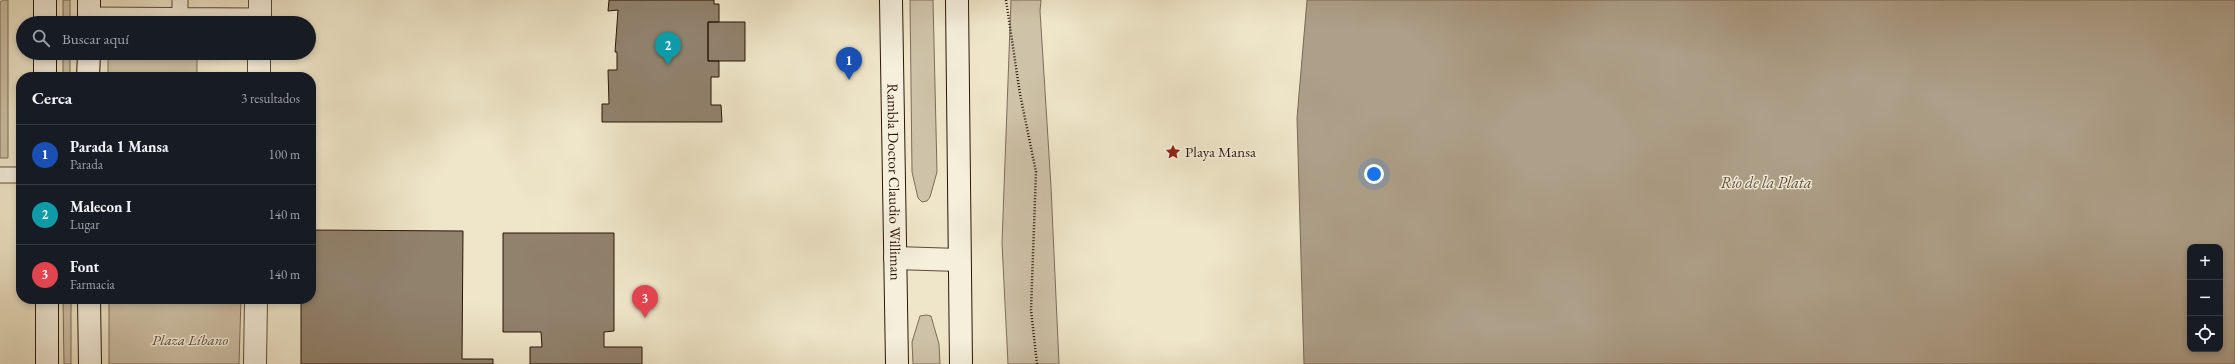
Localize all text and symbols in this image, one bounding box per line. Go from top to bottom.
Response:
search box [16,16,316,60]
icon: search [30,27,52,49]
text: Buscar aquí [62,29,129,48]
pin: 2 [655,32,681,65]
pin: 1 [836,47,862,80]
street label: Rambla Doctor Claudio Williman [883,83,906,281]
text: Cerca [32,87,72,109]
text: 3 resultados [241,90,300,107]
text: Parada 1 Mansa [70,137,168,156]
place label: Playa Mansa [1185,142,1256,161]
place icon: Playa Mansa [1164,143,1182,161]
text: 1 [42,146,48,163]
text: 100 m [269,146,300,163]
text: Parada [70,156,103,173]
your location [1364,164,1384,184]
water label: Río de la Plata [1720,172,1812,193]
text: Malecon I [70,197,131,216]
text: 2 [42,206,48,223]
text: 140 m [269,206,300,223]
text: Lugar [70,216,100,233]
map controls [2187,244,2223,352]
button: + [2187,244,2223,280]
text: Font [70,257,99,276]
text: 3 [42,266,48,283]
text: 140 m [269,266,300,283]
text: Farmacia [70,276,115,293]
button: − [2187,280,2223,316]
pin: 3 [632,285,658,318]
button: locate [2187,316,2223,352]
park label: Plaza Líbano [152,330,229,349]

